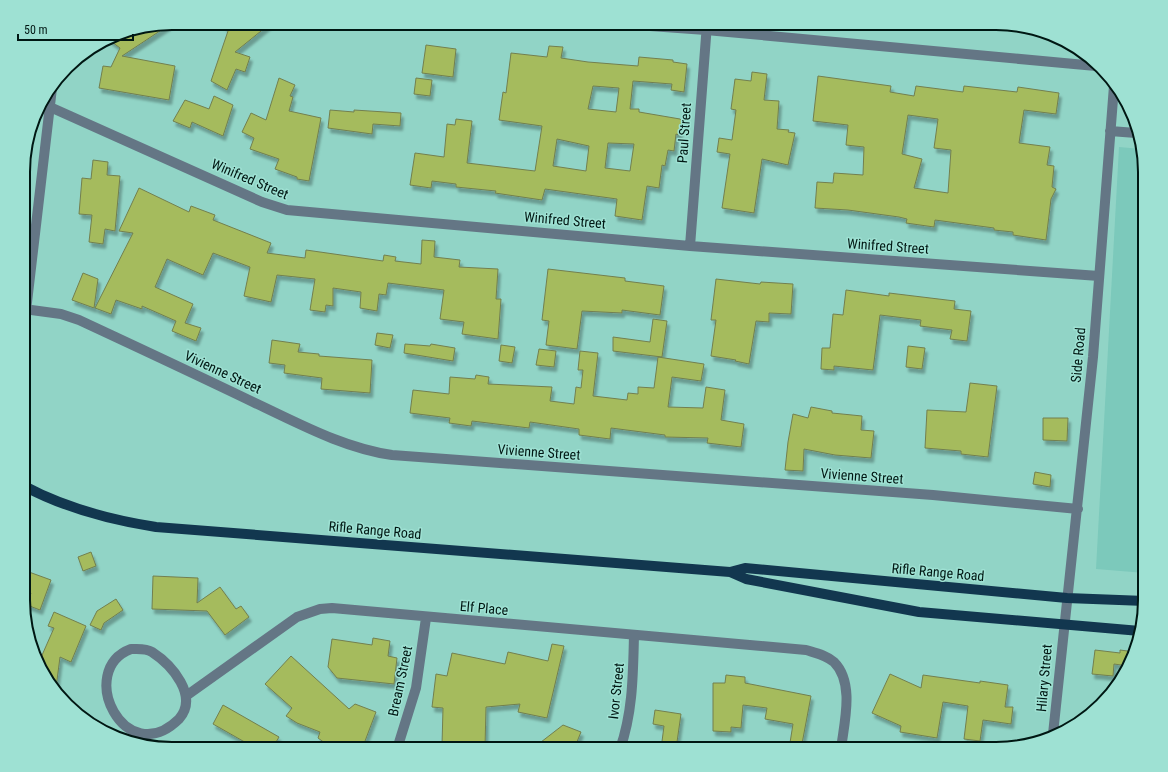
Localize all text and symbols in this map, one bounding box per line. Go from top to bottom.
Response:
scale bar [18,16,133,42]
text: 50 m [24,23,48,37]
street label: Paul Street [674,102,694,164]
street label: Winifred Street [209,156,291,202]
street label: Winifred Street [523,208,607,232]
street label: Winifred Street [847,235,929,257]
street label: Side Road [1068,327,1088,383]
street label: Vivienne Street [182,347,264,397]
street label: Vivienne Street [497,441,581,463]
street label: Vivienne Street [820,465,904,487]
street label: Rifle Range Road [328,518,422,542]
street label: Rifle Range Road [891,560,985,584]
street label: Elf Place [459,598,509,618]
street label: Hilary Street [1033,643,1055,713]
street label: Bream Street [385,644,415,718]
street label: Ivor Street [605,662,627,720]

